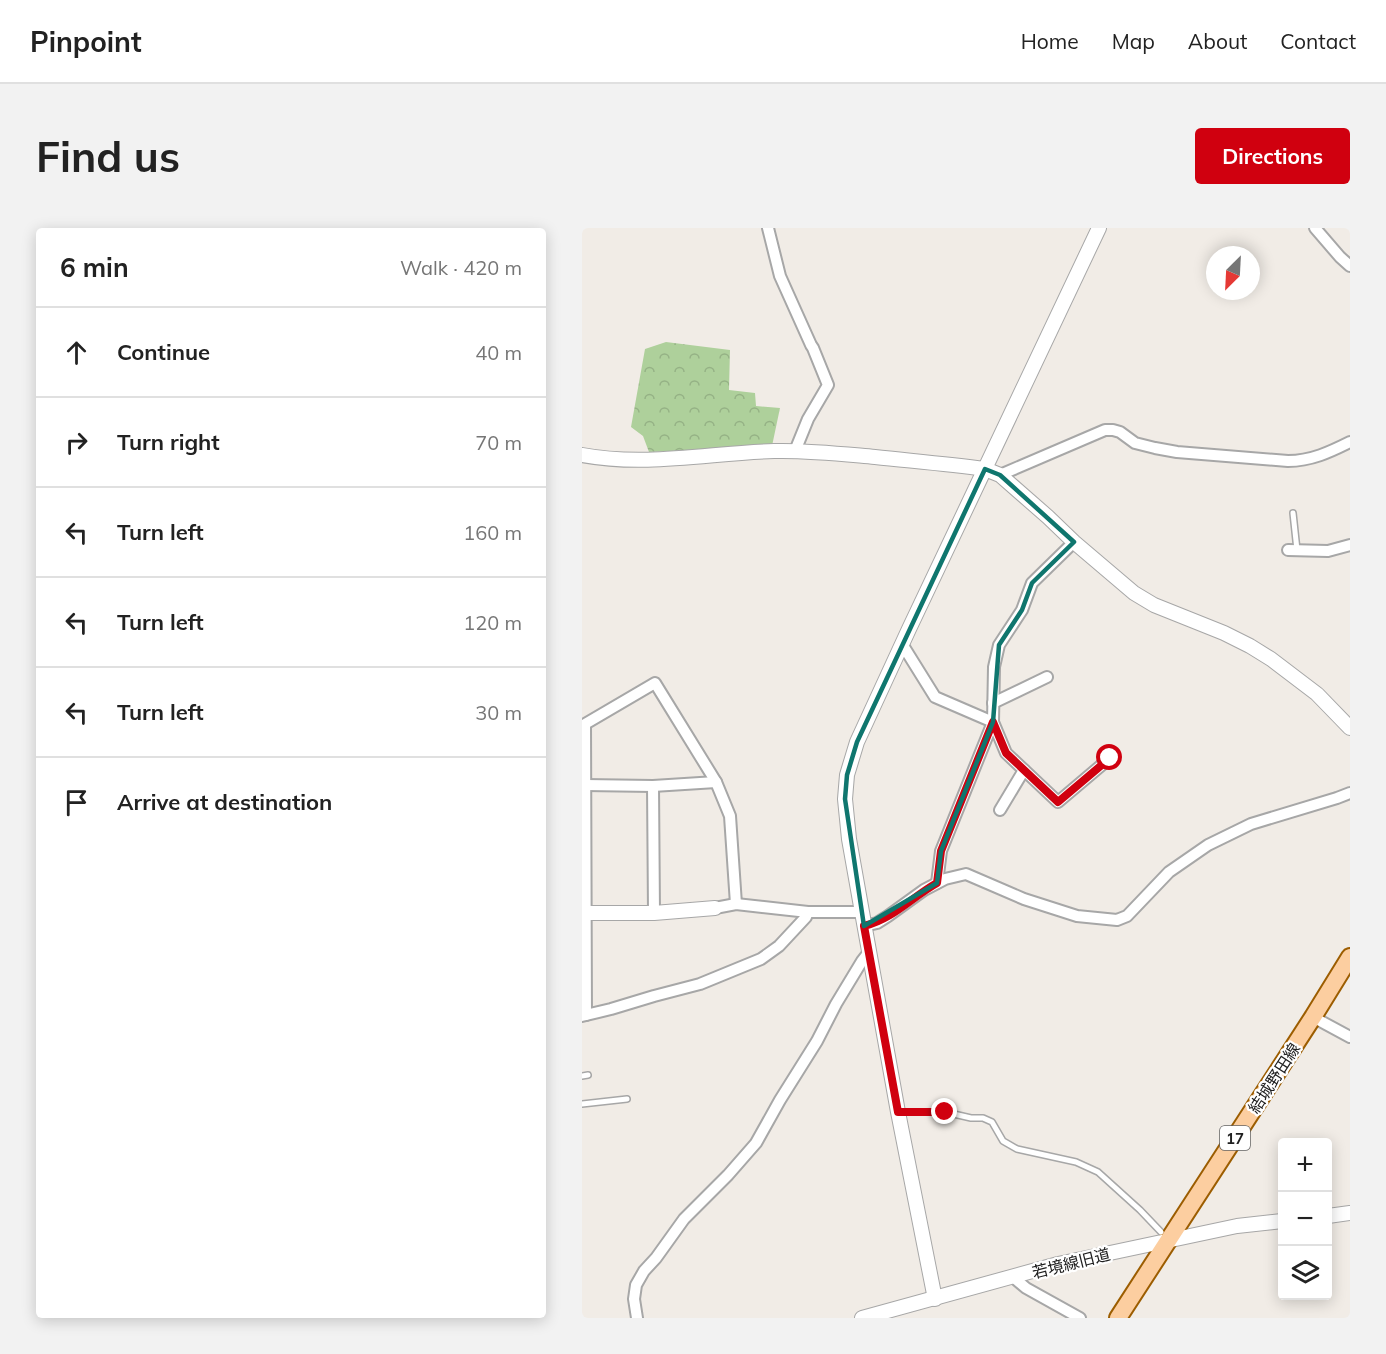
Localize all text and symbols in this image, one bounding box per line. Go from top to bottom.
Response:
text: Pinpoint [30,24,142,59]
text: Home [1021,28,1079,54]
text: Map [1112,28,1155,54]
text: About [1188,28,1247,54]
text: Contact [1280,28,1356,54]
button: Directions [1195,128,1350,184]
text: Find us [36,130,180,183]
north arrow [1206,246,1260,300]
text: 6 min [60,251,129,284]
text: Walk · 420 m [400,255,522,280]
icon: ahead [60,336,93,369]
text: Continue [117,338,210,366]
text: 40 m [475,340,522,365]
icon: right [60,426,93,459]
text: Turn right [117,428,220,456]
text: 70 m [475,430,522,455]
icon: left [60,516,93,549]
text: Turn left [117,518,204,546]
text: 160 m [463,520,522,545]
icon: left [60,606,93,639]
text: Turn left [117,608,204,636]
text: 120 m [463,610,522,635]
icon: left [60,696,93,729]
text: Turn left [117,698,204,726]
text: 30 m [475,700,522,725]
route start [1096,744,1122,770]
icon: arrive [60,786,93,819]
text: Arrive at destination [117,788,332,816]
street label: 結城野田線 [1244,1039,1304,1117]
route end [931,1098,957,1124]
road number: 17 [1220,1126,1250,1150]
map controls [1278,1138,1332,1300]
button: + [1278,1138,1332,1192]
button: − [1278,1192,1332,1246]
street label: 若境線旧道 [1030,1244,1112,1282]
button: layers [1278,1246,1332,1300]

